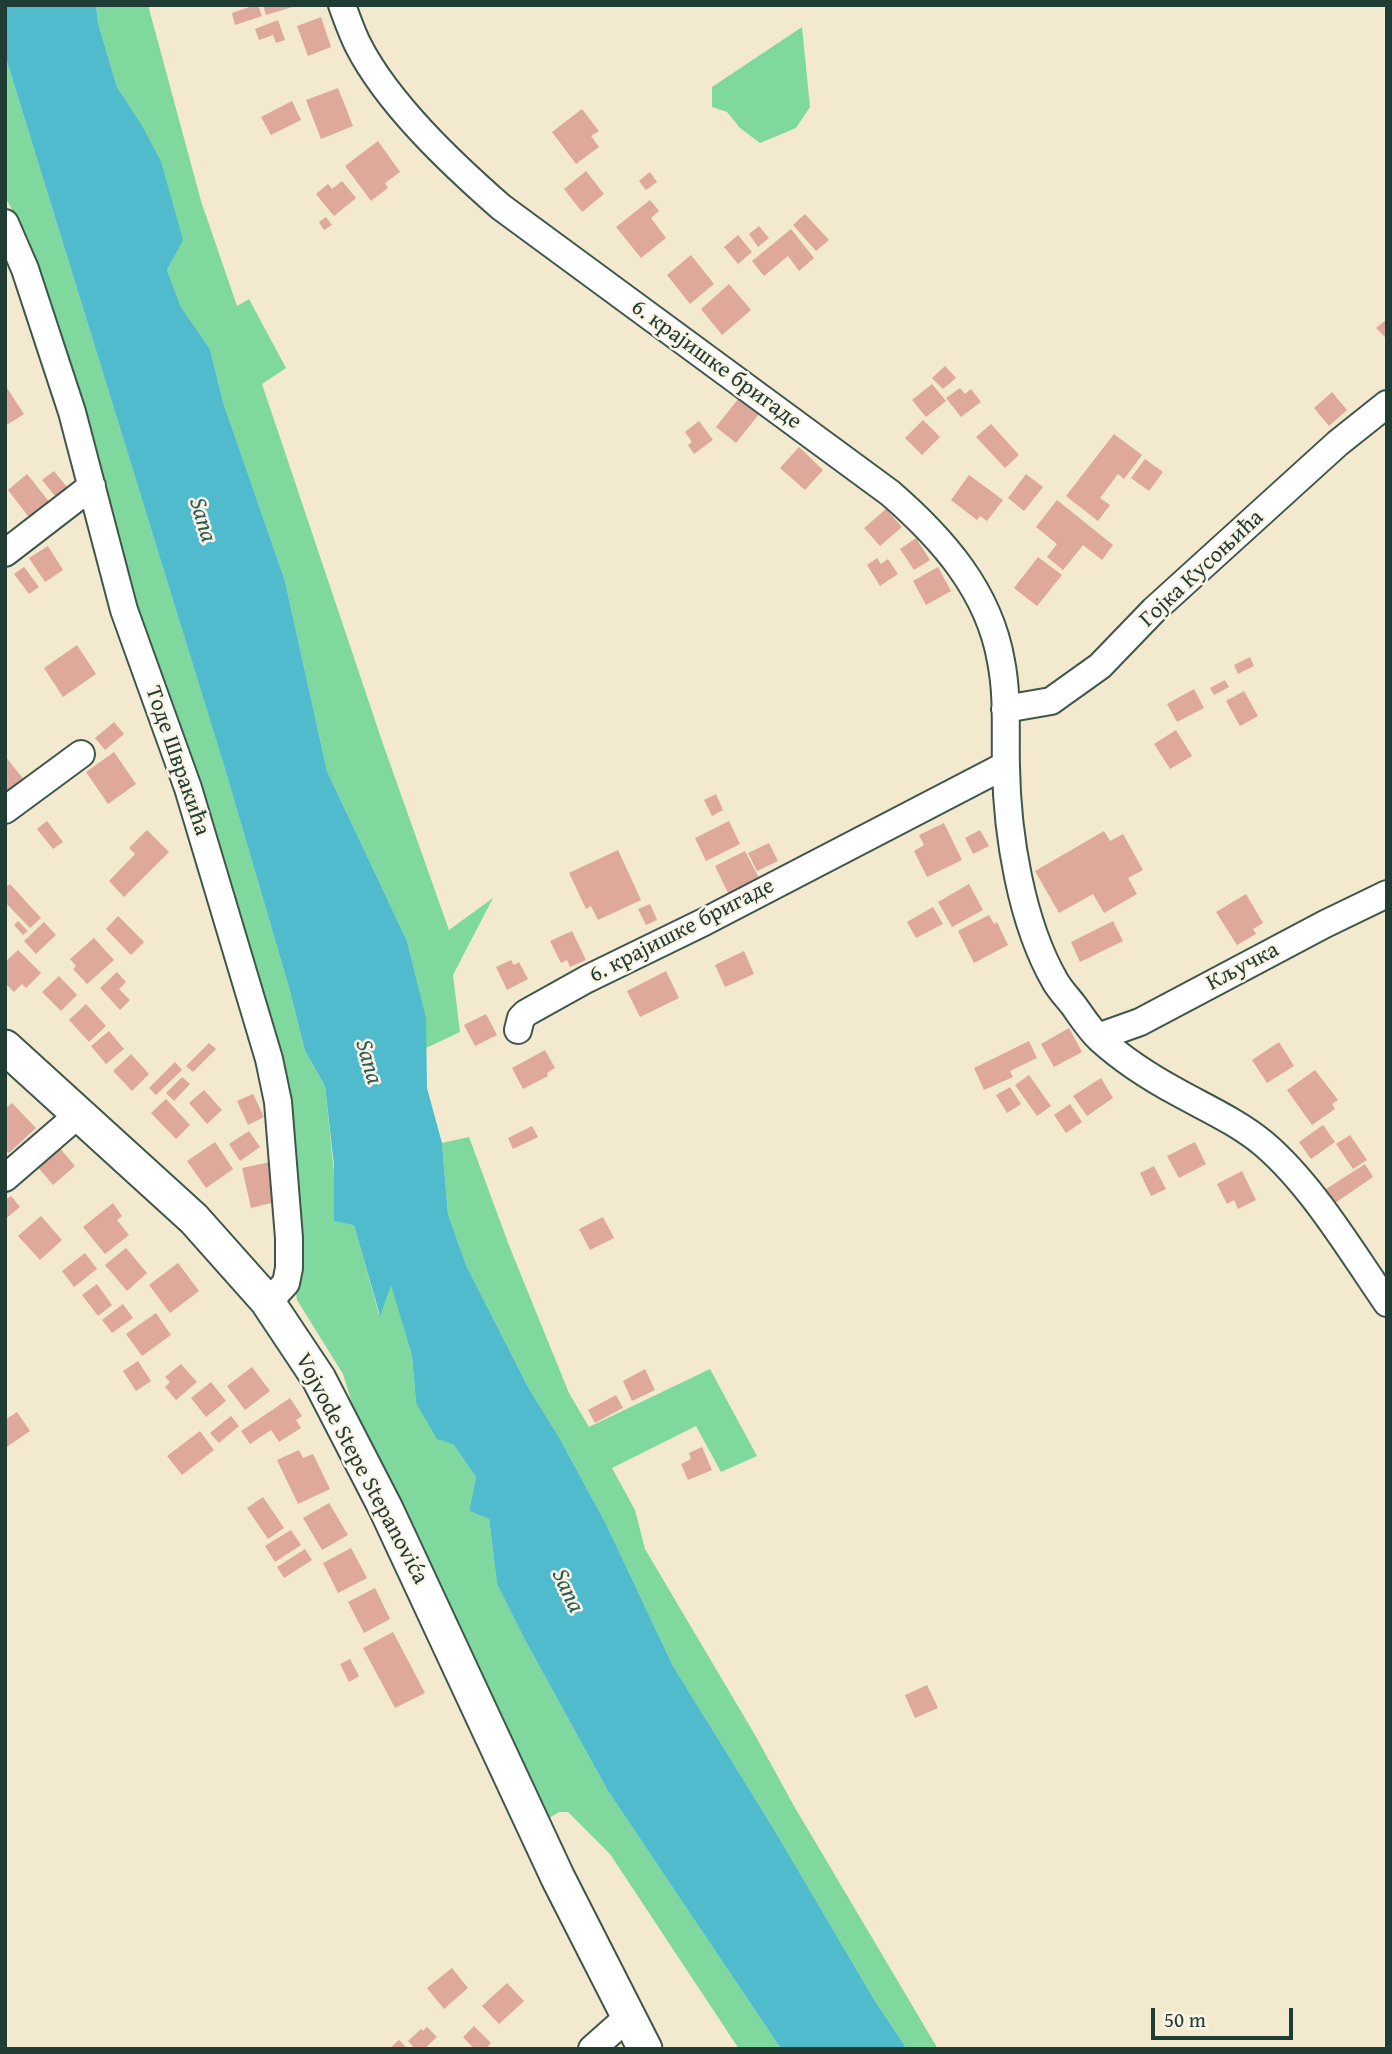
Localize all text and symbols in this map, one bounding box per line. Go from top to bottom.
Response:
street label: 6. крајишке бригаде [625,294,807,436]
water label: Sana [182,494,222,546]
street label: Гојка Кусоњића [1134,504,1270,634]
street label: Тоде Швракића [138,683,216,839]
street label: 6. крајишке бригаде [585,872,779,990]
street label: Кључка [1202,936,1284,998]
water label: Sana [348,1036,388,1088]
street label: Vojvode Stepe Stepanovića [288,1349,434,1589]
water label: Sana [544,1564,590,1618]
scale bar [1154,1994,1296,2038]
text: 50 m [1164,2004,1206,2035]

